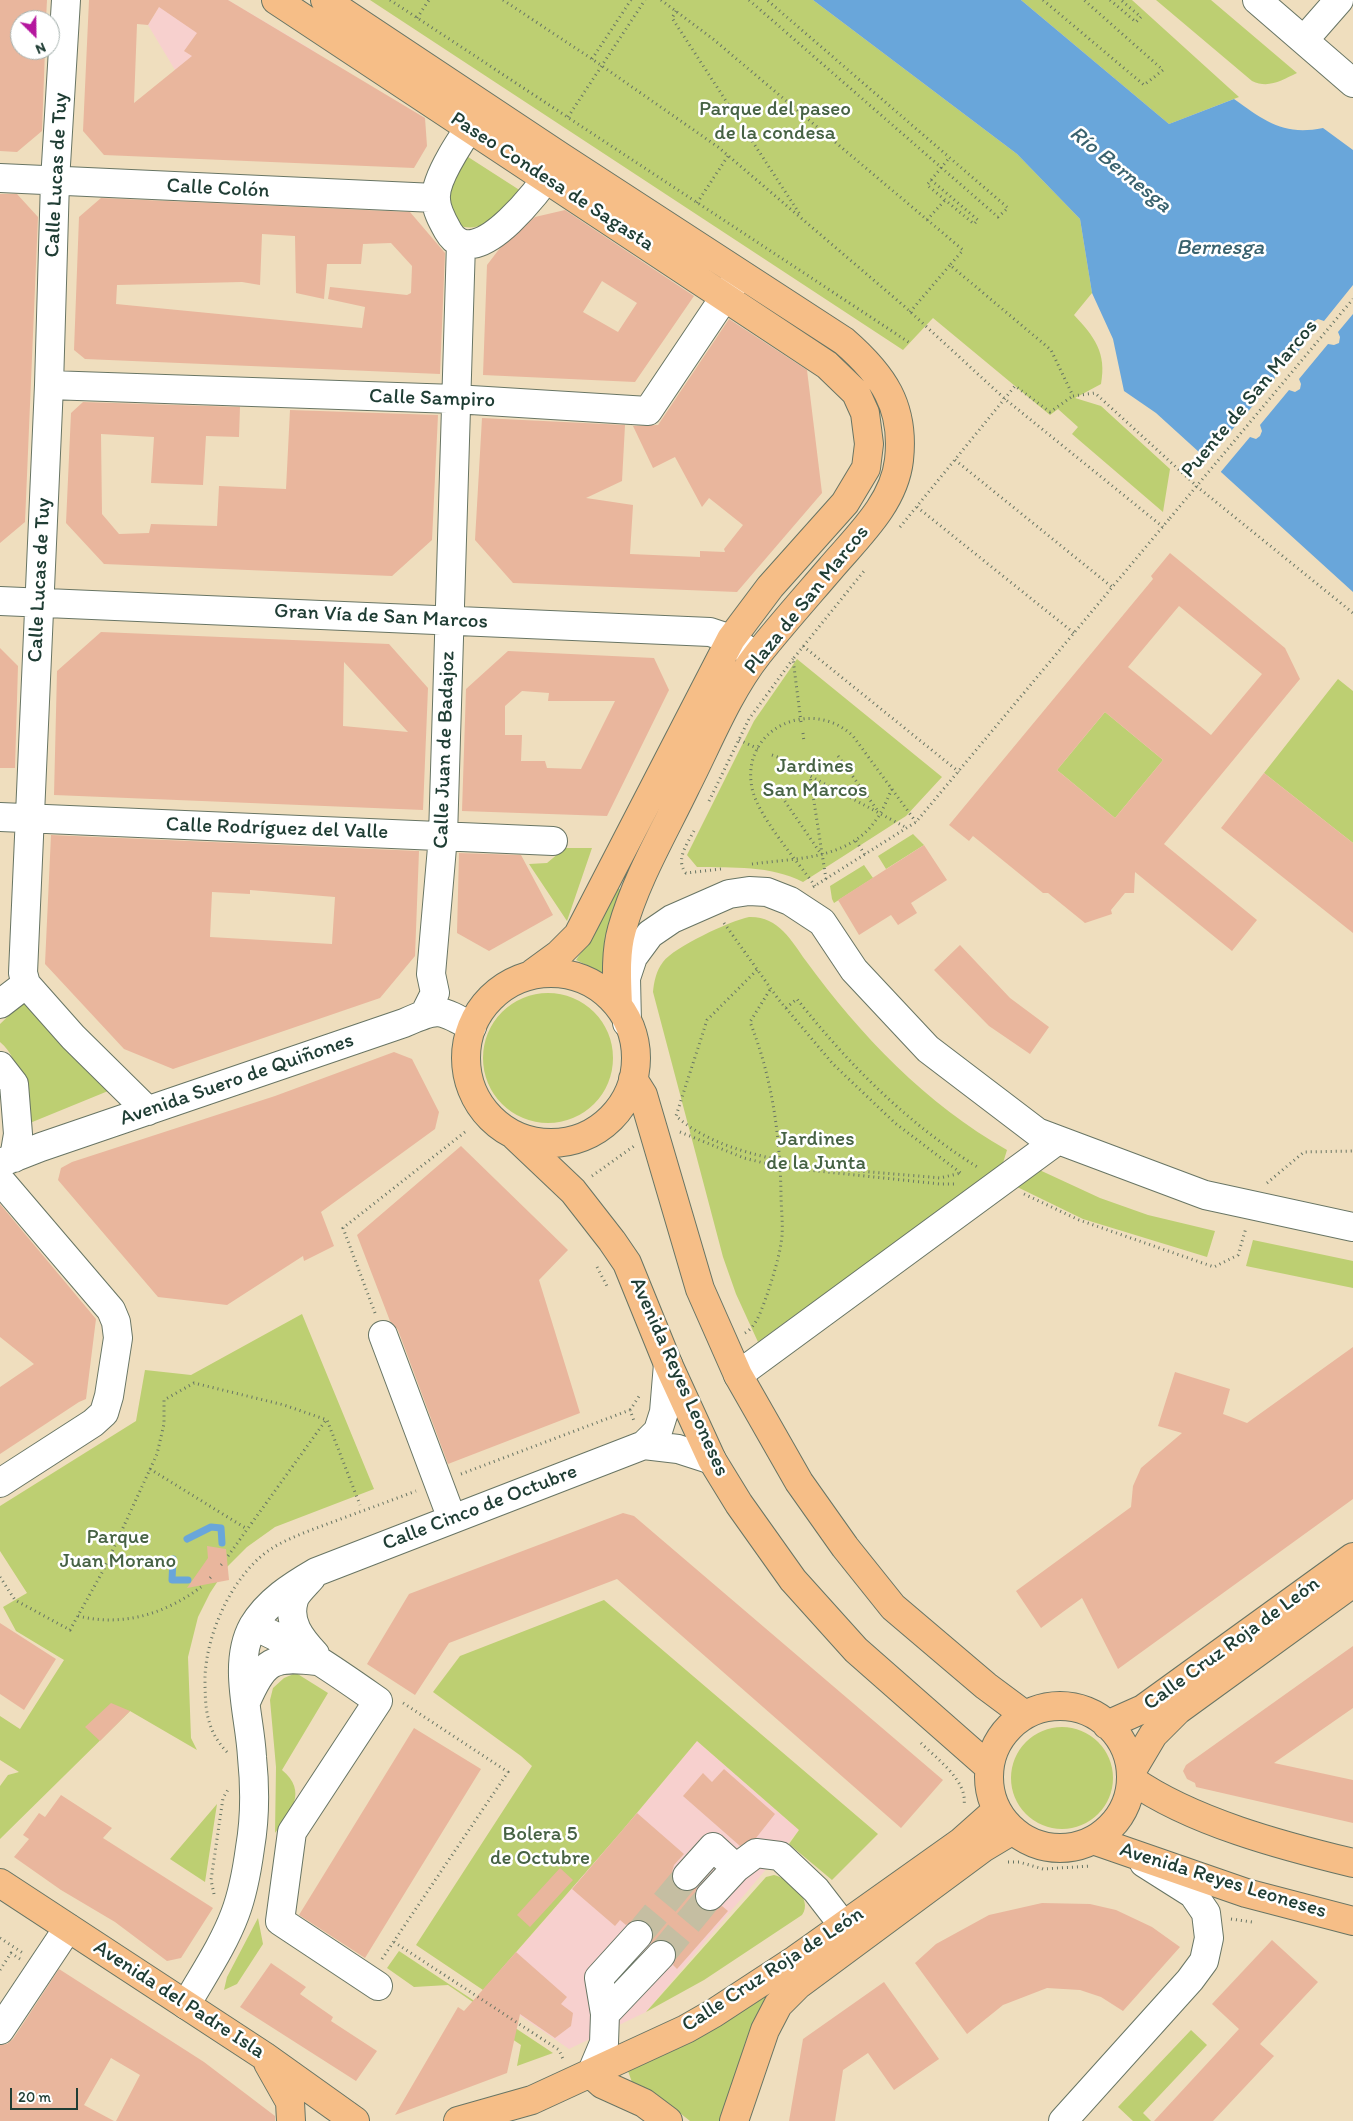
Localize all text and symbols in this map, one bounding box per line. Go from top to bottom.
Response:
north arrow [10,10,60,60]
text: N [33,39,48,58]
street label: Calle Lucas de Tuy [40,92,74,258]
park label: Parque del paseo de la condesa [699,97,851,147]
street label: Paseo Condesa de Sagasta [446,107,658,257]
water label: Río Bernesga [1064,121,1176,219]
street label: Calle Colón [166,174,270,204]
water label: Bernesga [1176,235,1264,261]
street label: Puente de San Marcos [1176,315,1324,483]
street label: Calle Sampiro [369,384,495,414]
street label: Calle Lucas de Tuy [23,497,57,663]
street label: Plaza de San Marcos [739,520,875,680]
street label: Gran Vía de San Marcos [273,599,489,635]
street label: Calle Juan de Badajoz [429,651,461,849]
park label: Jardines San Marcos [763,754,867,804]
street label: Calle Rodríguez del Valle [165,813,389,845]
street label: Avenida Suero de Quiñones [117,1028,357,1132]
park label: Jardines de la Junta [766,1127,866,1177]
street label: Avenida Reyes Leoneses [624,1274,734,1480]
street label: Calle Cinco de Octubre [379,1459,581,1557]
park label: Parque Juan Morano [60,1525,176,1575]
street label: Calle Cruz Roja de León [1139,1572,1325,1716]
park label: Bolera 5 de Octubre [490,1822,590,1872]
street label: Avenida Reyes Leoneses [1116,1838,1330,1924]
street label: Calle Cruz Roja de León [677,1902,869,2038]
street label: Avenida del Padre Isla [89,1935,269,2065]
scale bar [12,2078,80,2110]
text: 20 m [18,2088,51,2106]

